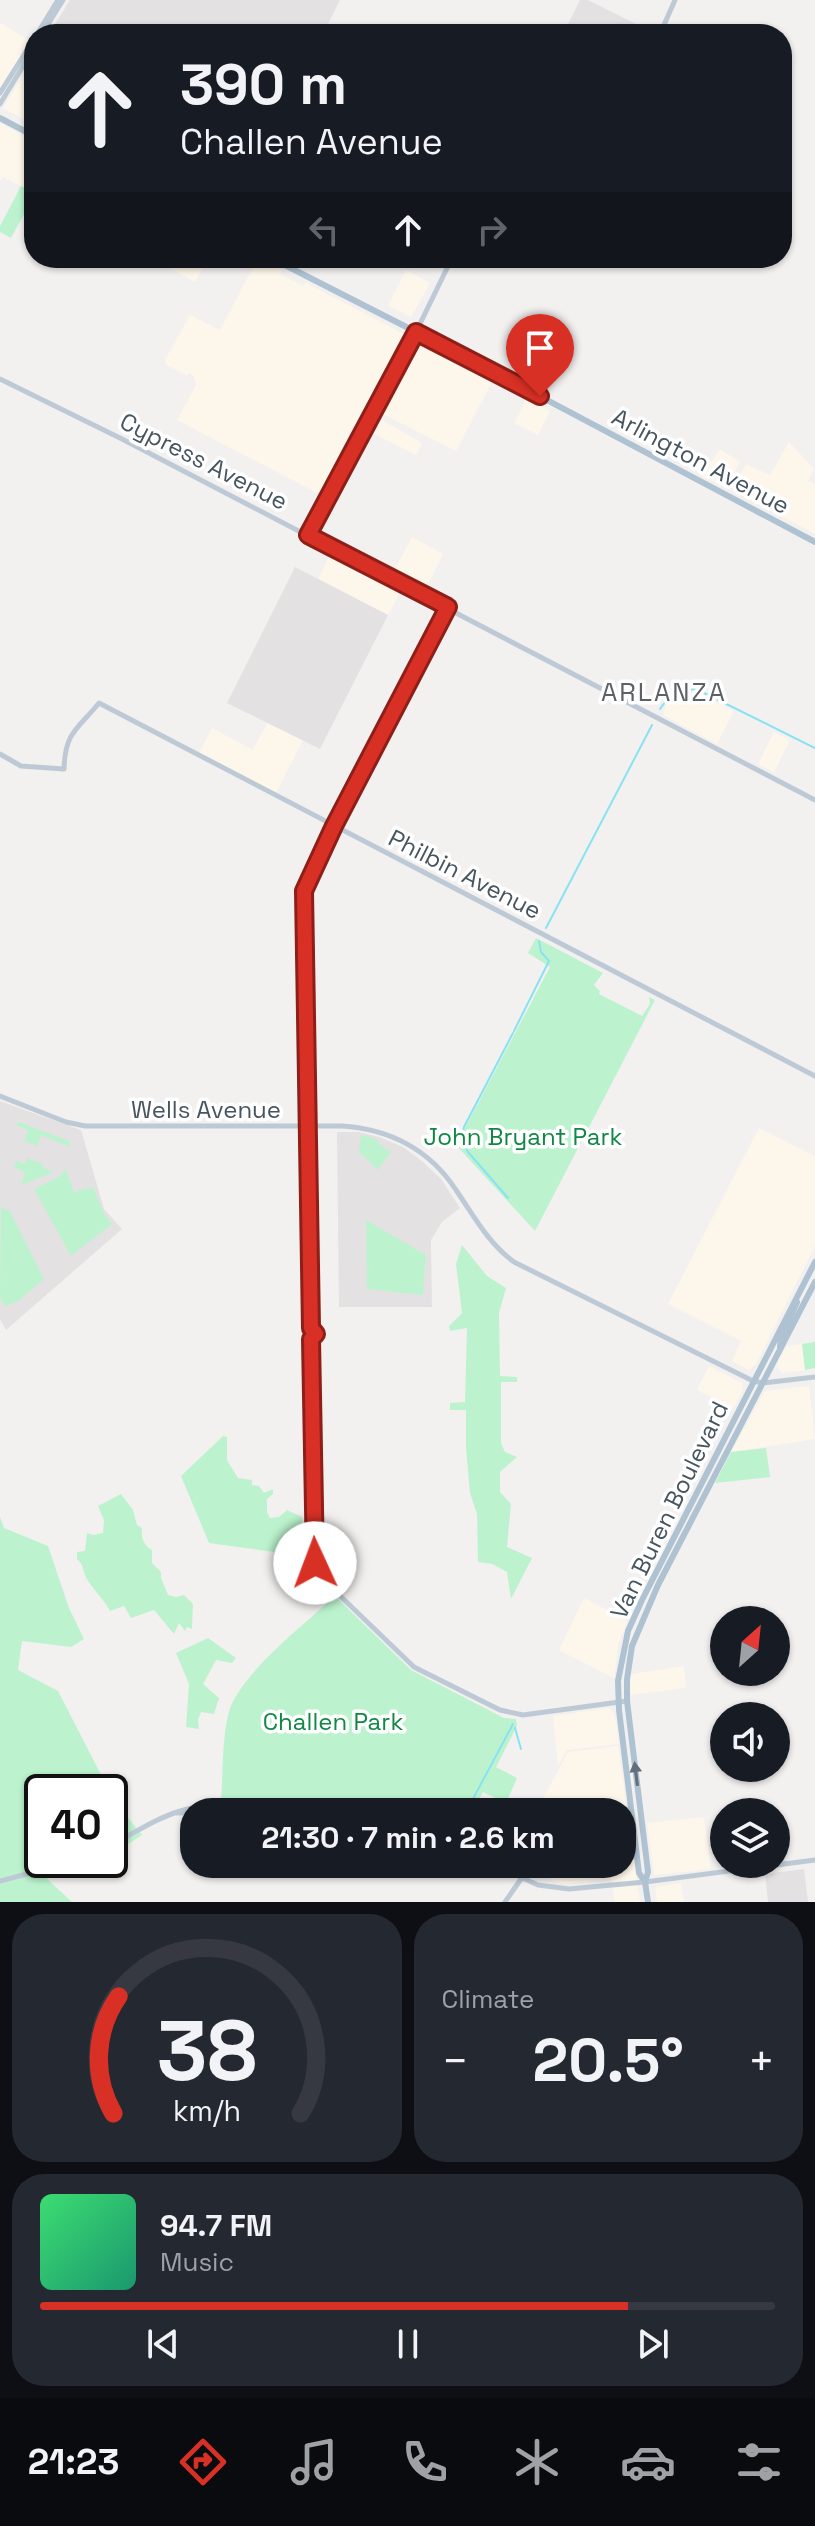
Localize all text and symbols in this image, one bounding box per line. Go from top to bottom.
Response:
text: 390 m [180,49,347,120]
icon: ahead [48,56,152,160]
text: Challen Avenue [180,119,443,165]
icon: left [302,208,346,252]
icon: ahead [386,208,430,252]
icon: right [470,208,514,252]
pin [506,314,574,396]
icon: arrive [518,326,562,370]
street label: Arlington Avenue [607,401,795,521]
street label: Cypress Avenue [115,405,293,517]
district label: ARLANZA [601,675,727,709]
street label: Philbin Avenue [383,822,547,926]
street label: Wells Avenue [131,1094,281,1125]
park label: John Bryant Park [424,1121,623,1152]
street label: Van Buren Boulevard [603,1396,735,1624]
position arrow [273,1521,357,1605]
north arrow [710,1606,790,1686]
map controls [710,1606,790,1878]
button: sound [710,1702,790,1782]
park label: Challen Park [263,1706,403,1737]
one-way arrow [630,1761,643,1786]
speed limit sign: 40 [24,1774,128,1878]
button: layers [710,1798,790,1878]
text: 21:30 · 7 min · 2.6 km [261,1818,555,1857]
text: Climate [442,1982,534,2016]
text: 38 [156,1998,257,2104]
text: 20.5° [533,2022,684,2099]
text: − [442,2033,469,2089]
text: + [748,2033,775,2089]
text: km/h [173,2093,241,2129]
text: 94.7 FM [160,2206,272,2245]
text: Music [160,2245,234,2279]
icon: previous [141,2322,185,2366]
icon: pause [386,2322,430,2366]
icon: next [631,2322,675,2366]
icon: directions [175,2434,231,2490]
icon: music [286,2434,342,2490]
icon: phone [397,2434,453,2490]
icon: climate [509,2434,565,2490]
icon: car [620,2434,676,2490]
icon: filters [731,2434,787,2490]
text: 21:23 [28,2439,119,2485]

